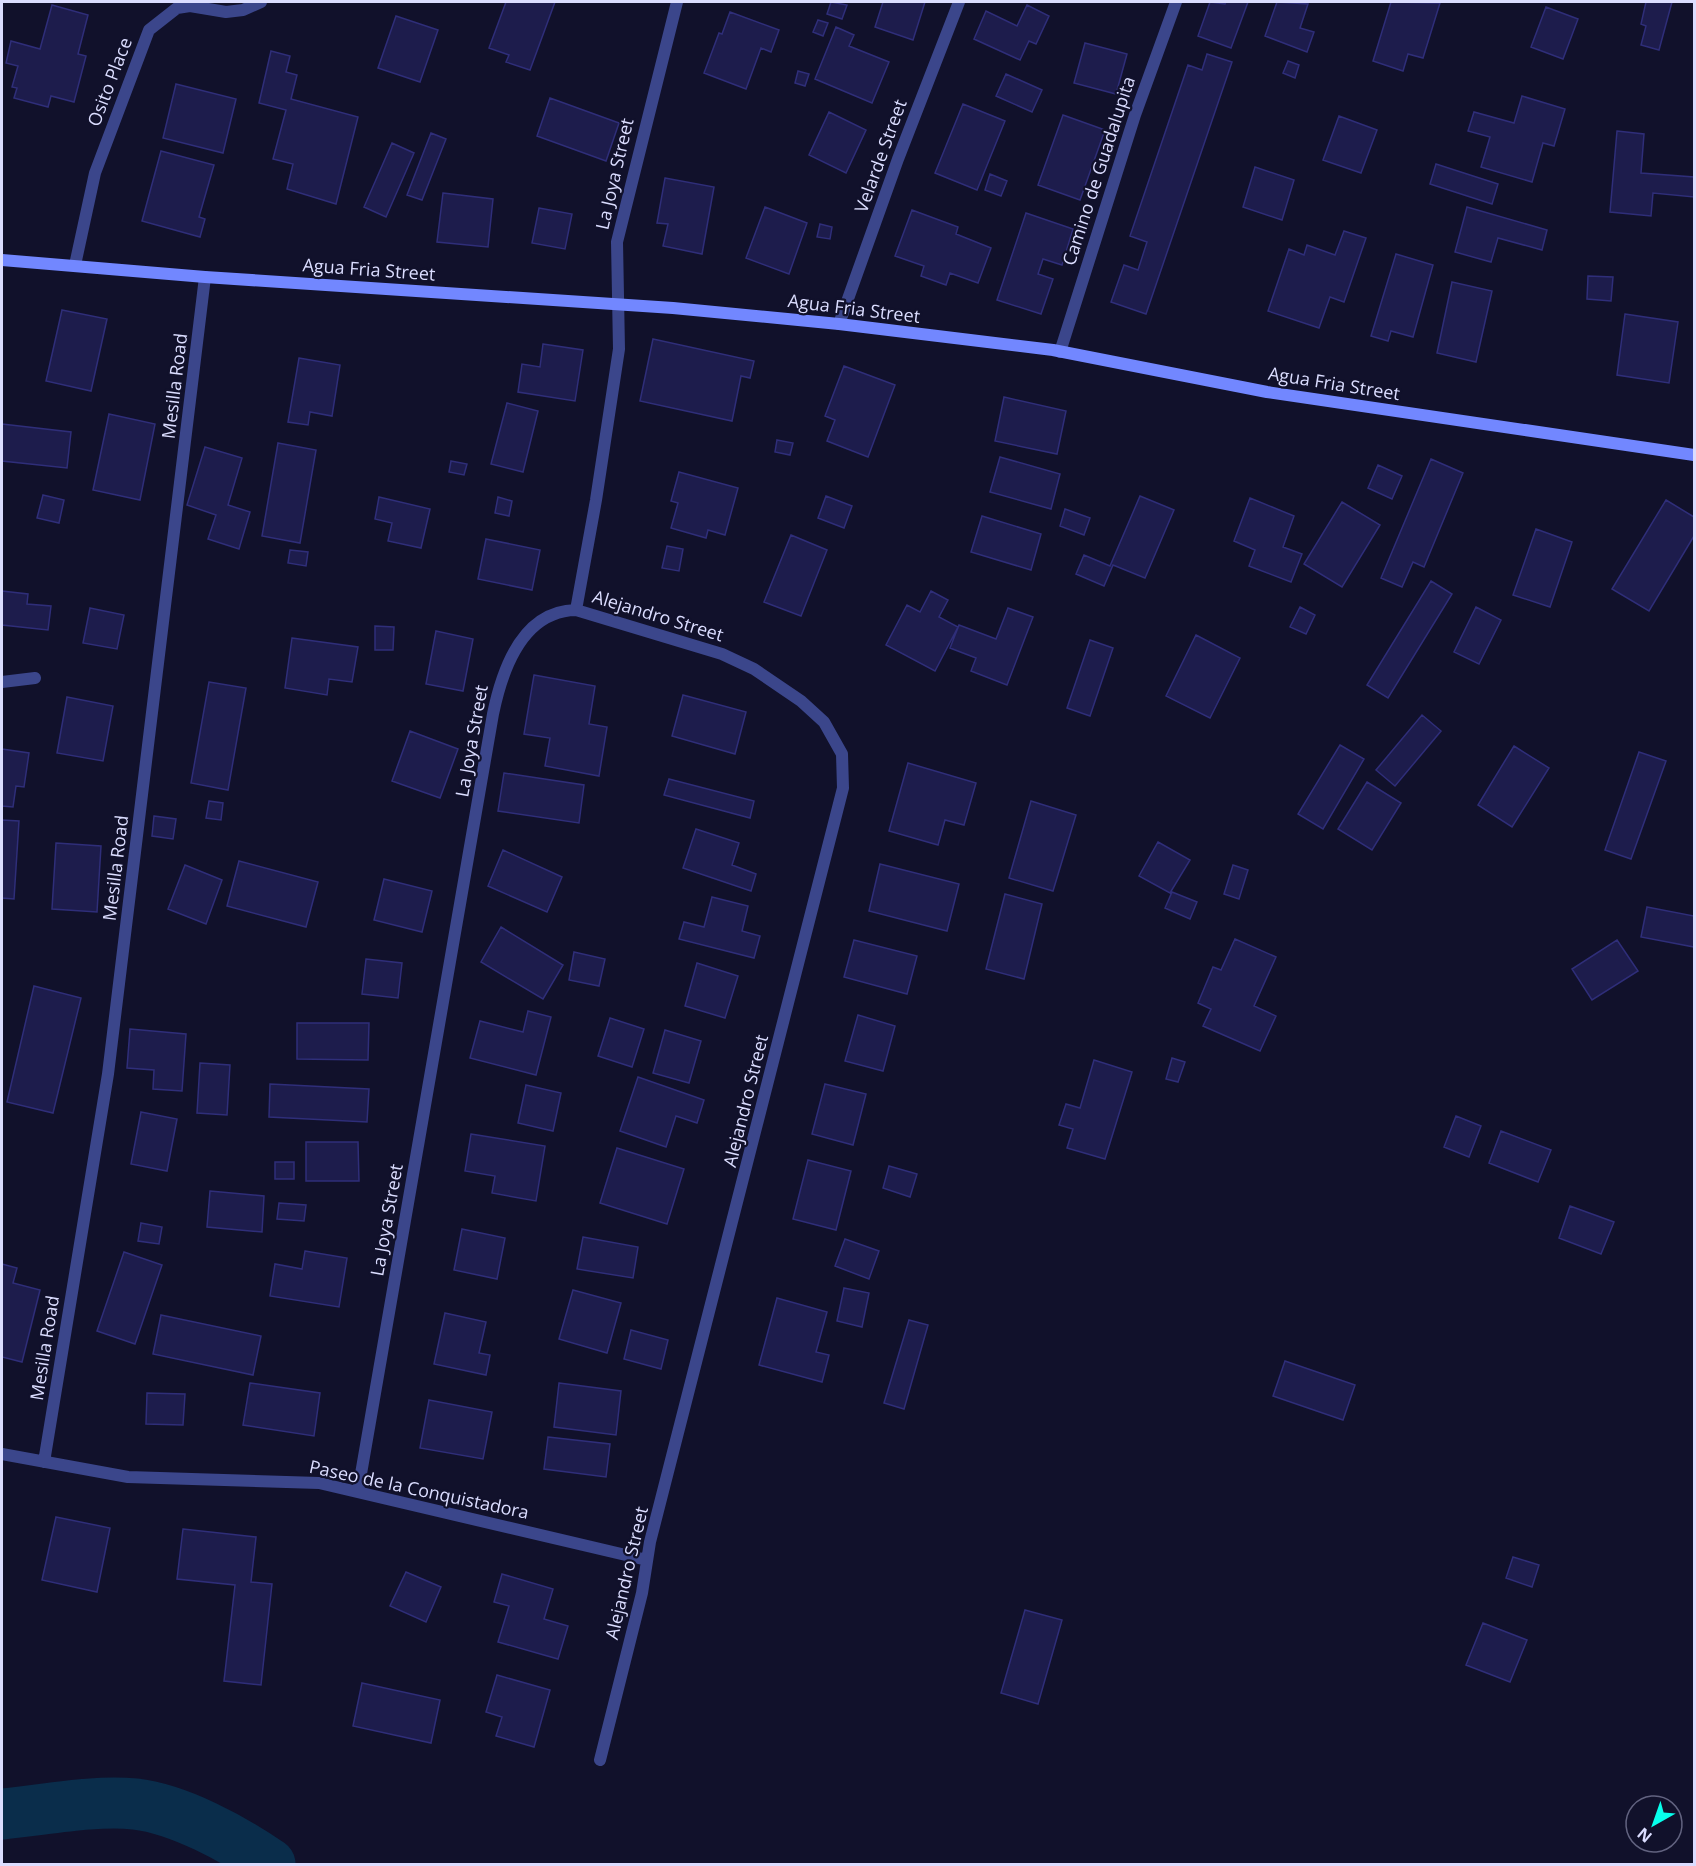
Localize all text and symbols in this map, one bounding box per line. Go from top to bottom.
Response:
street label: Osito Place [81,34,137,129]
street label: Camino de Guadalupita [1056,73,1140,268]
street label: Velarde Street [848,96,912,216]
street label: La Joya Street [590,116,639,232]
street label: Agua Fria Street [302,252,436,286]
street label: Agua Fria Street [787,288,922,328]
street label: Mesilla Road [156,332,192,440]
street label: Agua Fria Street [1267,361,1402,405]
street label: Alejandro Street [590,584,727,646]
street label: La Joya Street [449,683,493,799]
street label: Mesilla Road [97,814,133,922]
street label: Alejandro Street [717,1032,773,1170]
street label: La Joya Street [364,1162,408,1278]
street label: Mesilla Road [24,1294,64,1402]
street label: Paseo de la Conquistadora [307,1454,531,1524]
street label: Alejandro Street [599,1504,653,1642]
north arrow [1624,1794,1684,1854]
text: N [1632,1823,1656,1848]

